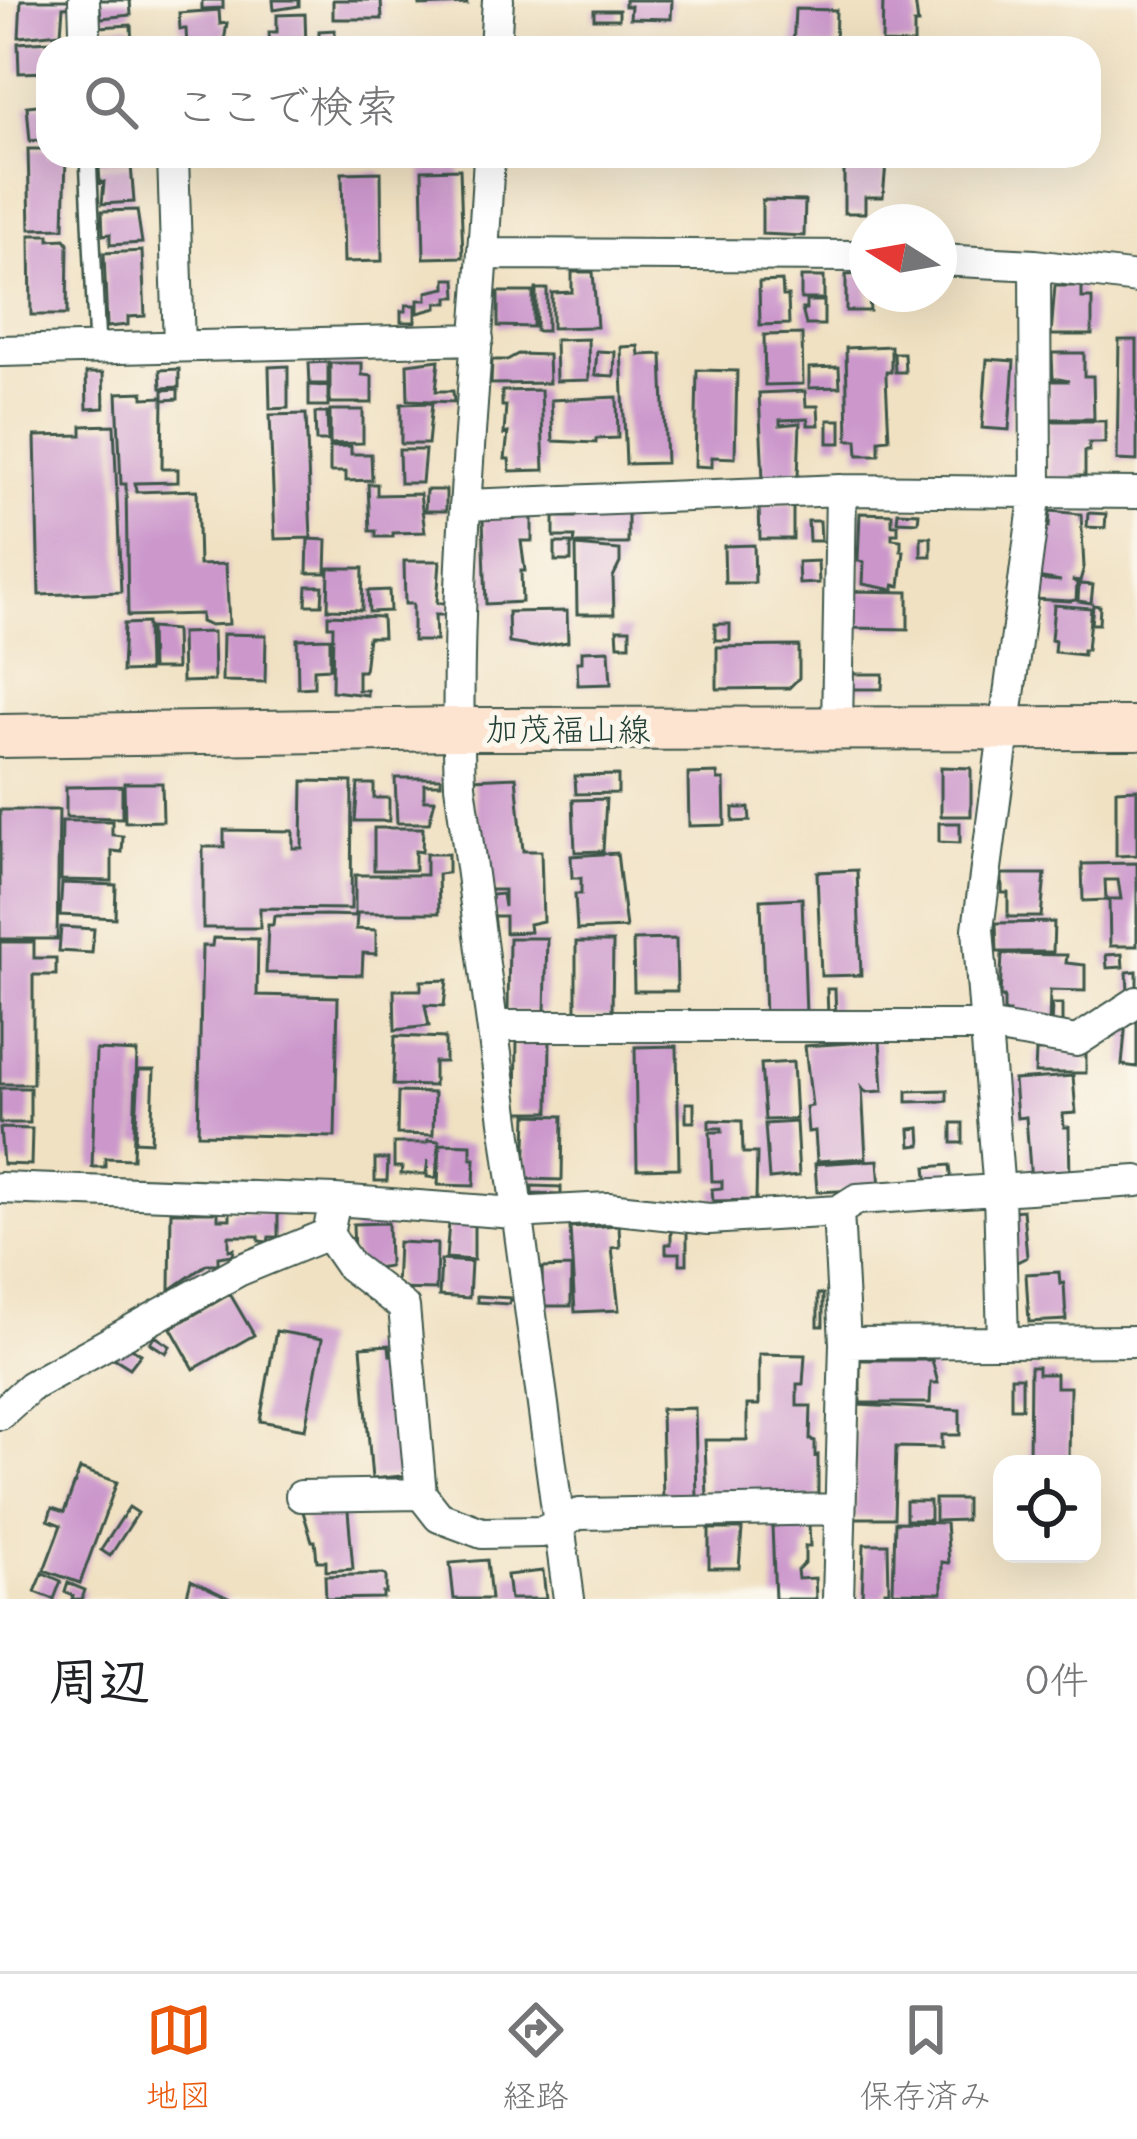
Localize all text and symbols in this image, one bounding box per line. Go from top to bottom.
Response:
search box [36,36,1101,168]
icon: search [78,69,144,135]
text: ここで検索 [174,78,399,134]
north arrow [849,204,957,312]
street label: 加茂福山線 [486,708,651,750]
map controls [993,1455,1101,1563]
button: locate [993,1455,1101,1563]
text: 周辺 [48,1649,150,1713]
text: 0件 [1024,1656,1089,1705]
tab: 地図 [146,1997,212,2117]
tab: 経路 [503,1997,569,2117]
tab: 保存済み [860,1997,992,2117]

